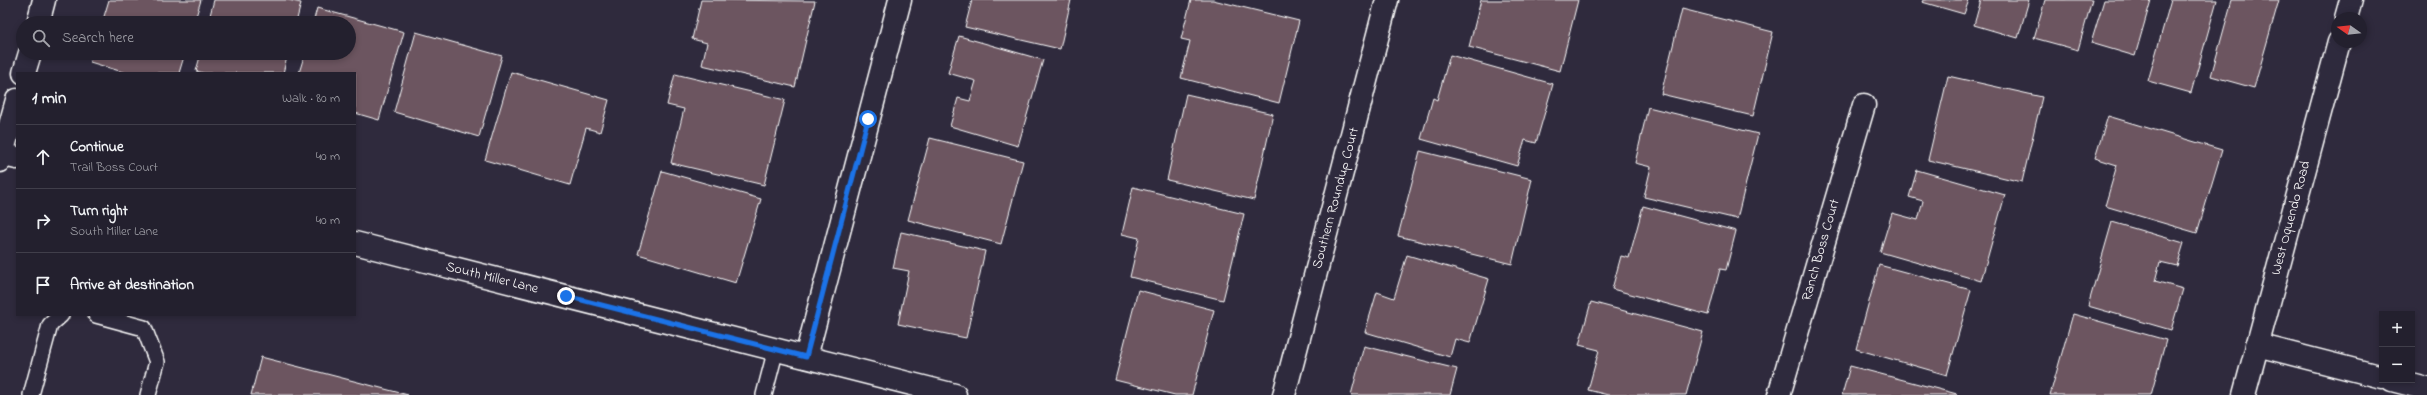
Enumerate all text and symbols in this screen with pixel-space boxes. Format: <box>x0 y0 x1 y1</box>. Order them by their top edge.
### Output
north arrow <box>2331 12 2367 48</box>
search box <box>16 16 356 60</box>
icon: search <box>30 27 52 49</box>
text: Search here <box>62 27 134 49</box>
text: 1 min <box>32 86 66 111</box>
text: Walk · 80 m <box>282 89 340 108</box>
route start <box>859 110 877 128</box>
street label: Southern Roundup Court <box>1307 125 1365 271</box>
text: Continue <box>70 136 124 158</box>
icon: ahead <box>32 146 54 168</box>
text: 40 m <box>316 147 340 166</box>
text: Trail Boss Court <box>70 158 158 177</box>
street label: West Oquendo Road <box>2266 158 2316 278</box>
street label: Ranch Boss Court <box>1796 196 1846 303</box>
text: Turn right <box>70 200 128 222</box>
icon: right <box>32 210 54 232</box>
text: 40 m <box>316 211 340 230</box>
text: South Miller Lane <box>70 222 158 241</box>
street label: South Miller Lane <box>443 256 541 300</box>
icon: arrive <box>32 274 54 296</box>
text: Arrive at destination <box>70 274 194 296</box>
route end <box>557 287 575 305</box>
map controls <box>2379 311 2415 383</box>
button: + <box>2379 311 2415 347</box>
button: − <box>2379 347 2415 383</box>

